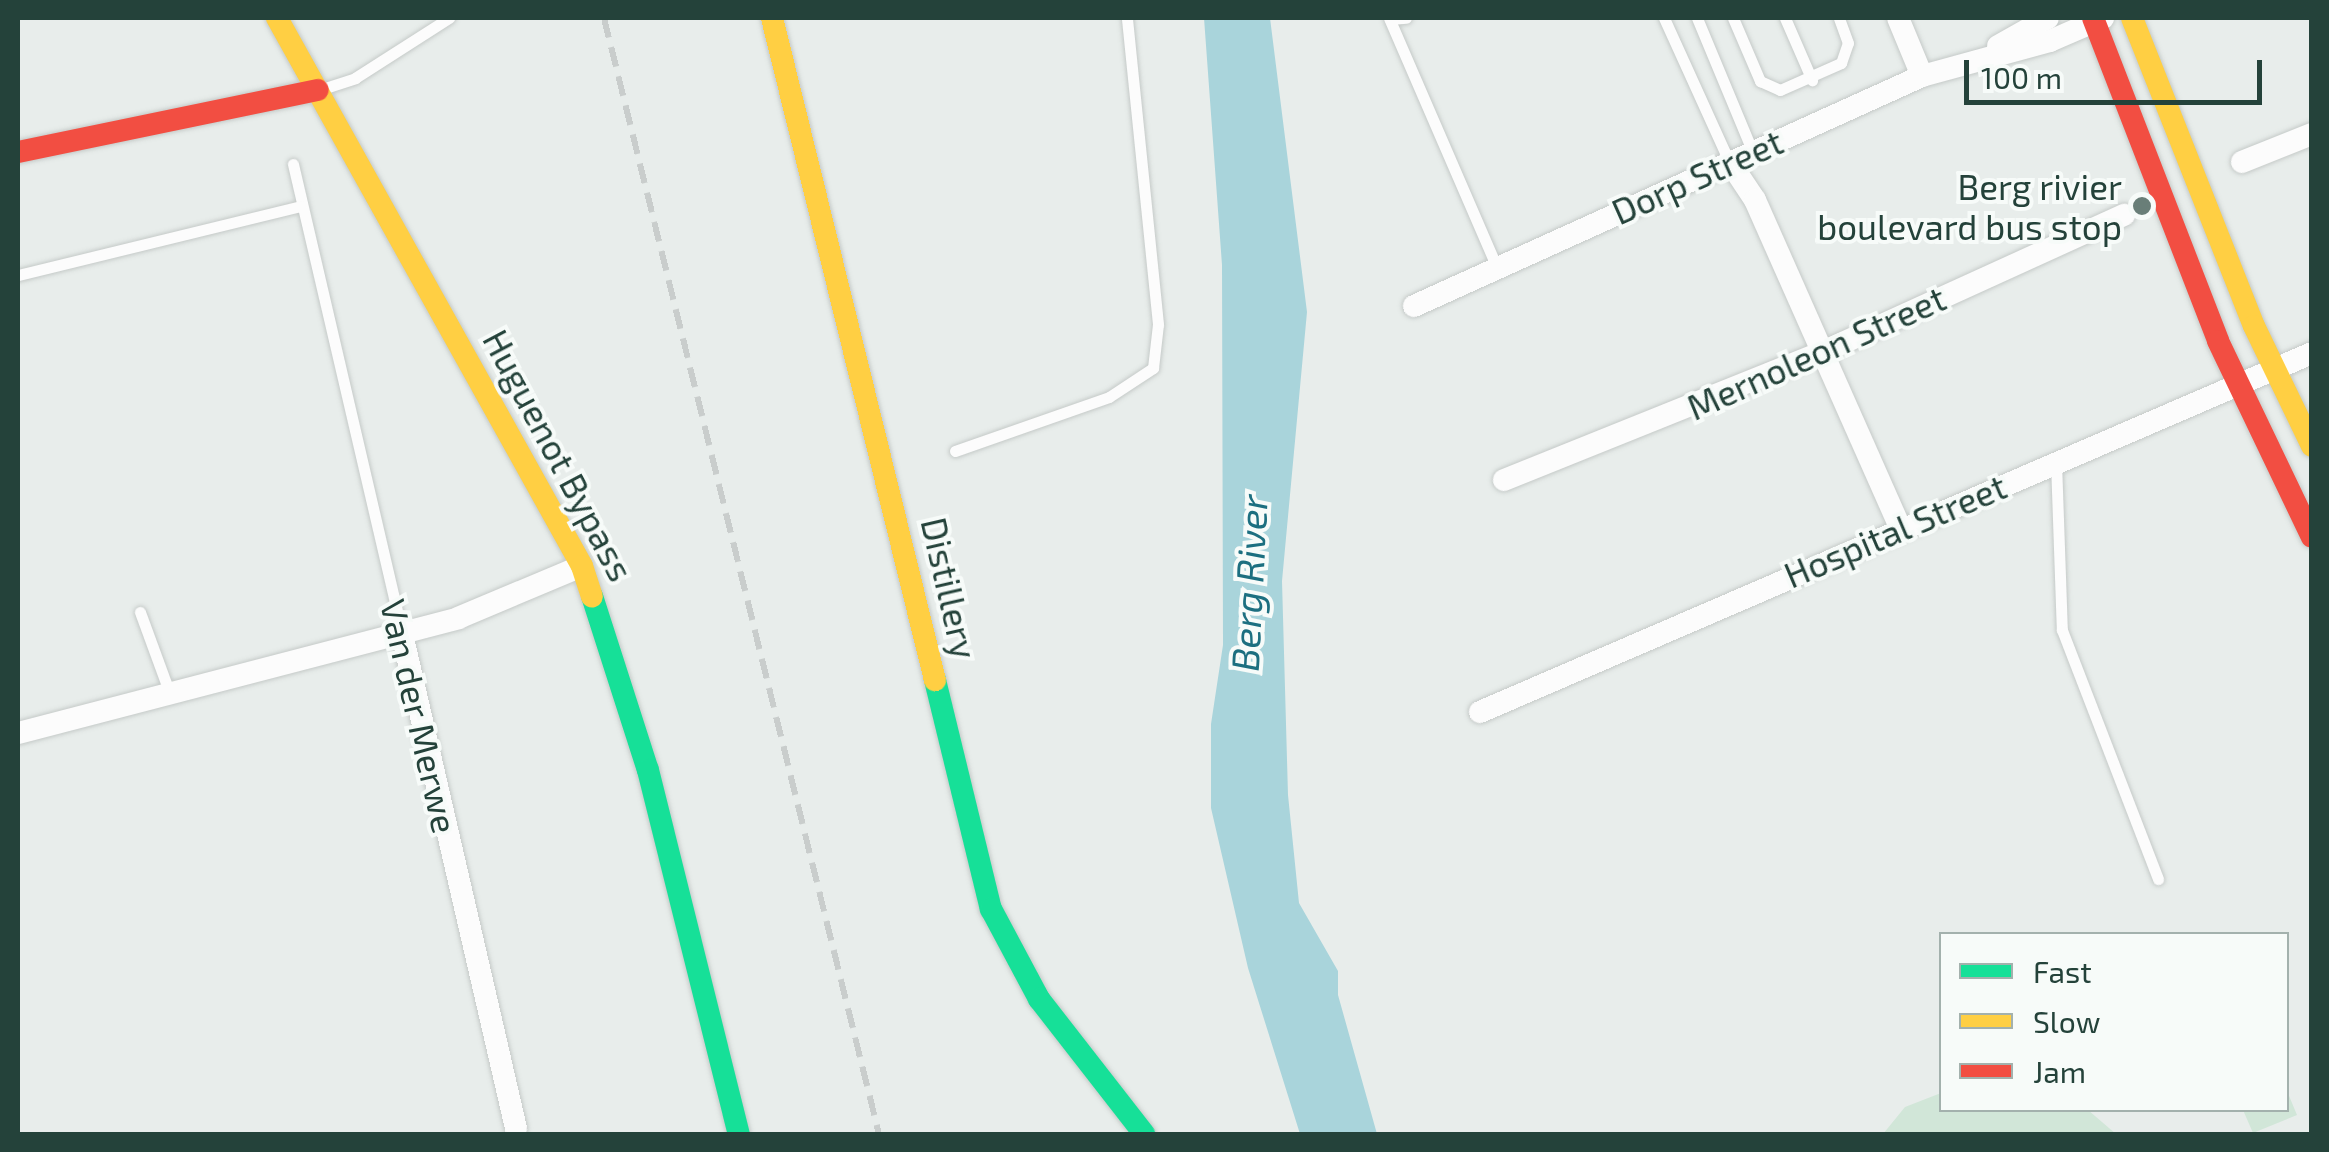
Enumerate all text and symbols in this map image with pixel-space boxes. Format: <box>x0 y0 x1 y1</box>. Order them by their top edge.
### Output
scale bar <box>1969 40 2266 102</box>
text: 100 m <box>1981 59 2062 95</box>
street label: Dorp Street <box>1605 120 1789 232</box>
place label: Berg rivier boulevard bus stop <box>1817 165 2122 247</box>
marker: Berg rivier boulevard bus stop <box>2131 195 2153 217</box>
street label: Mernoleon Street <box>1680 276 1952 428</box>
street label: Huguenot Bypass <box>475 322 643 588</box>
street label: Hospital Street <box>1777 464 2013 596</box>
water label: Berg River <box>1222 493 1276 673</box>
street label: Distillery <box>913 513 987 663</box>
street label: Van der Merwe <box>373 595 467 837</box>
legend <box>1939 932 2289 1112</box>
text: Fast <box>2033 953 2092 989</box>
text: Slow <box>2033 1003 2100 1039</box>
text: Jam <box>2033 1053 2086 1089</box>

